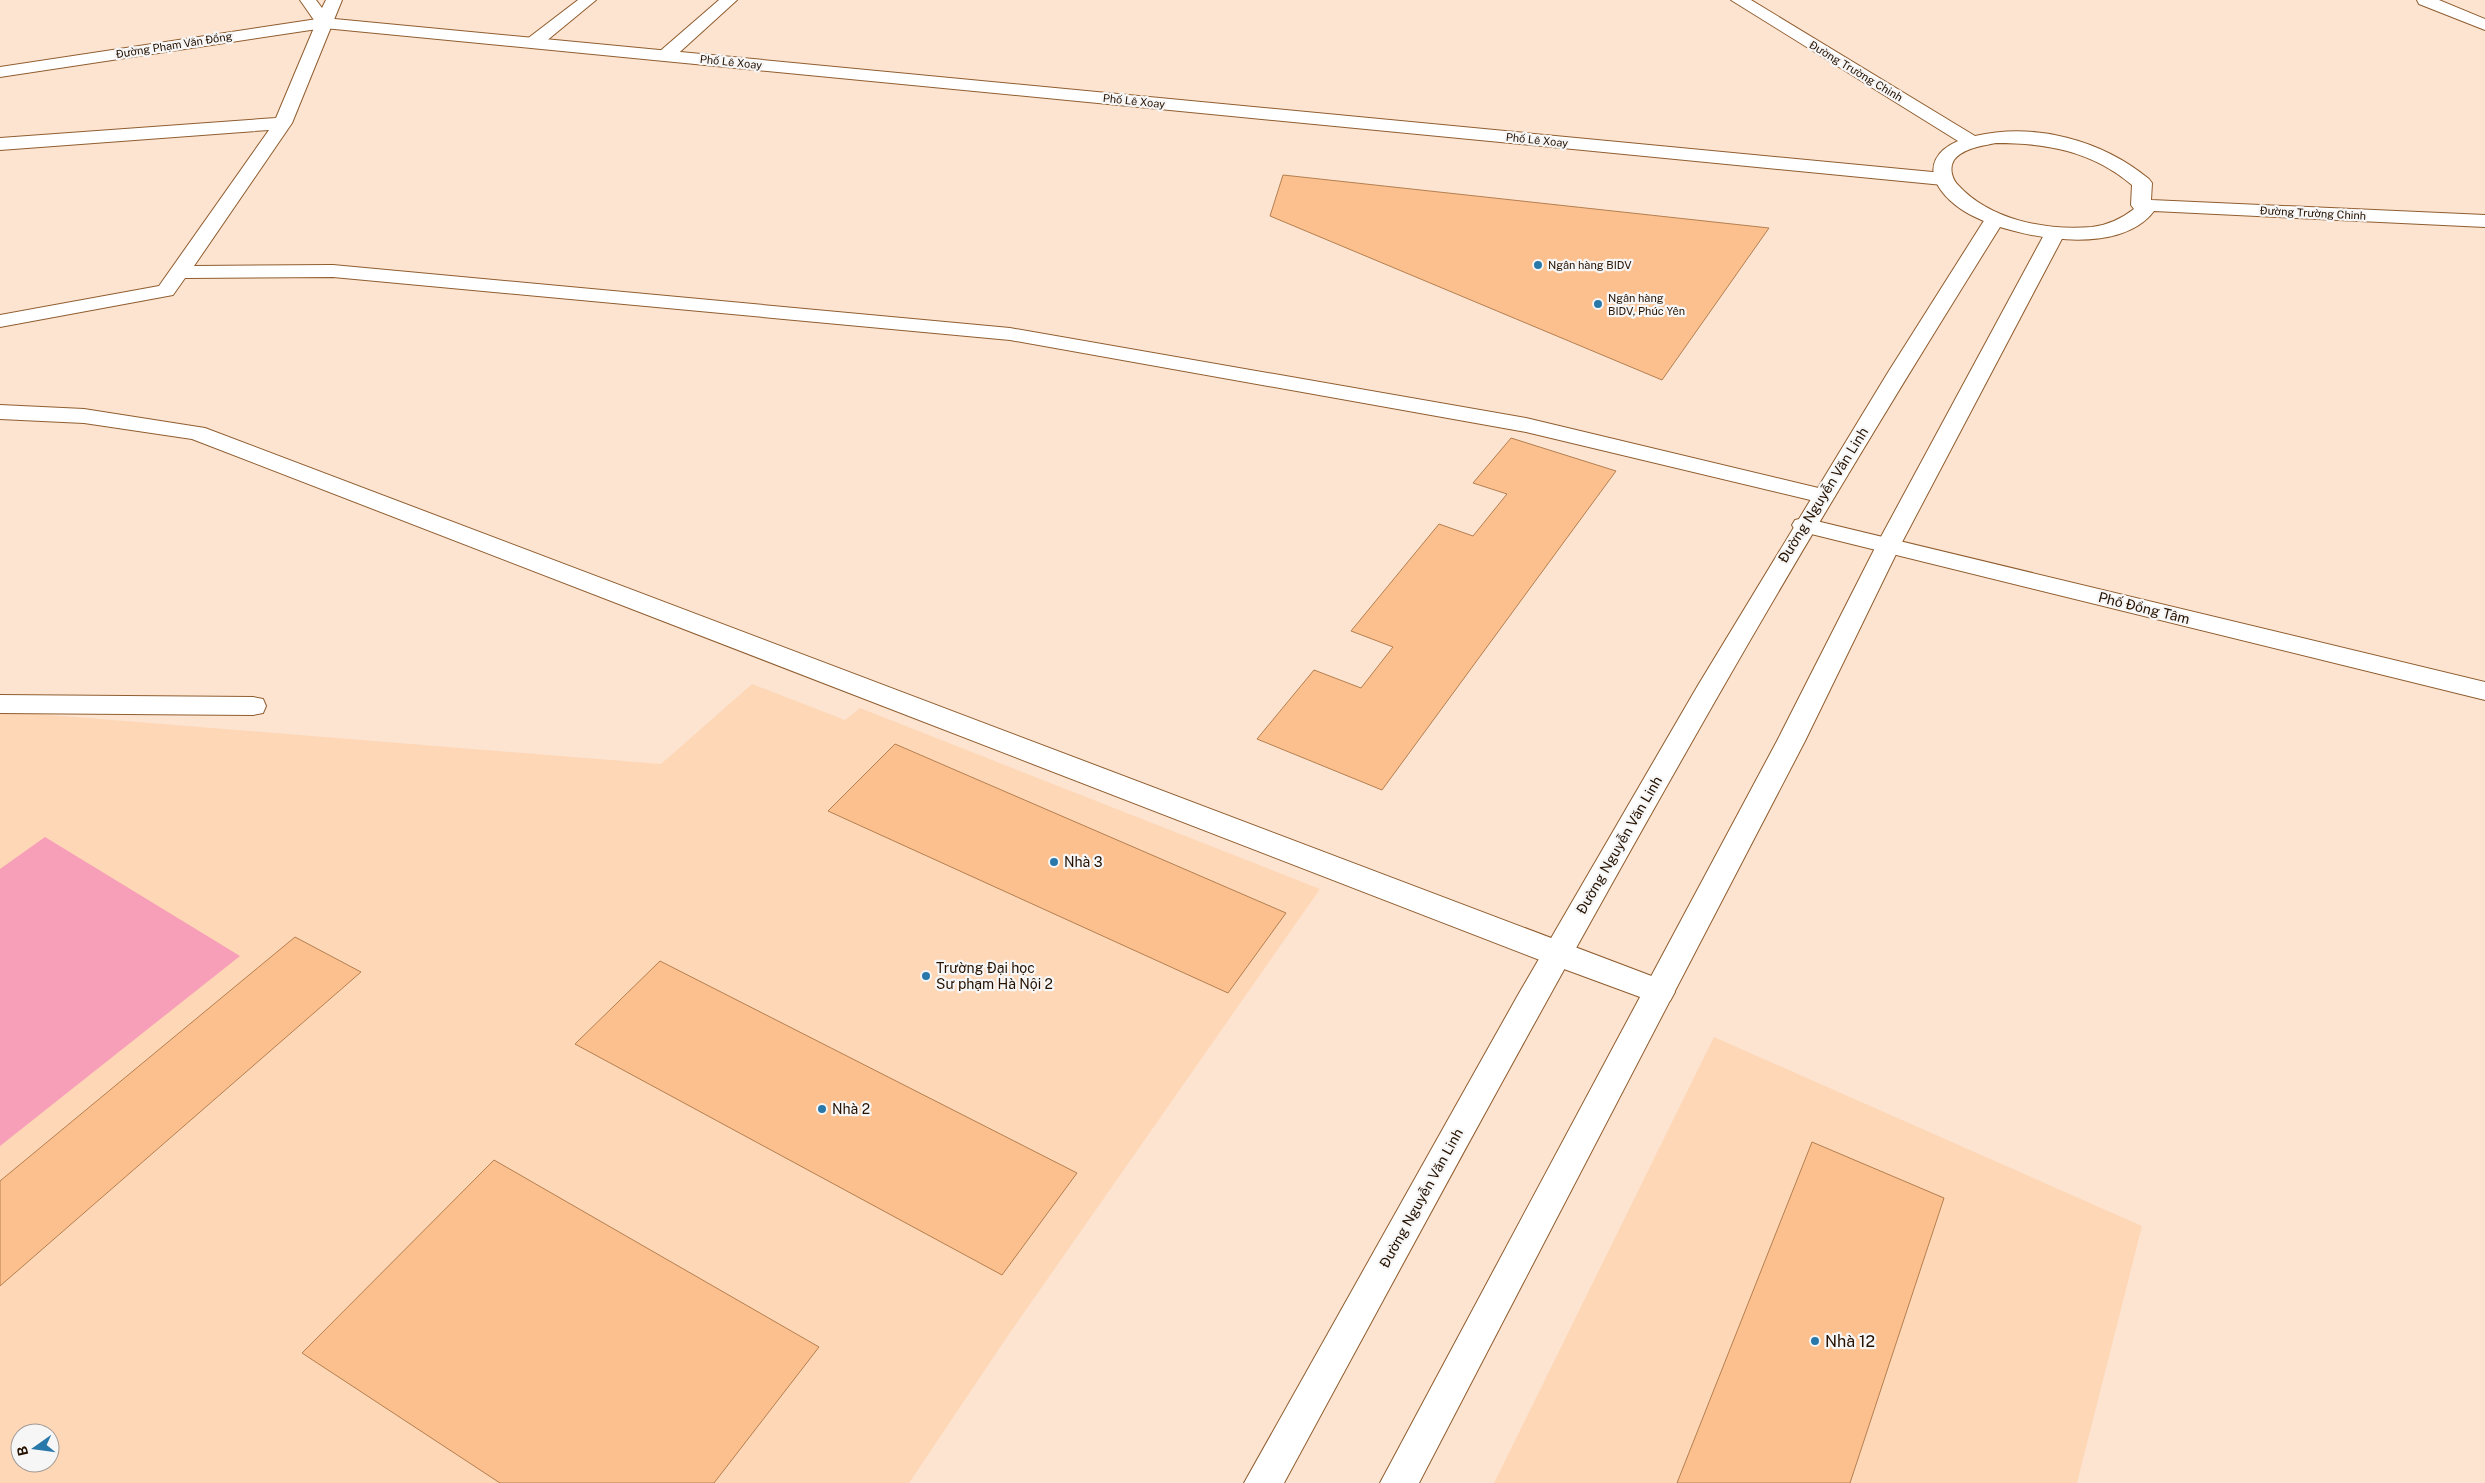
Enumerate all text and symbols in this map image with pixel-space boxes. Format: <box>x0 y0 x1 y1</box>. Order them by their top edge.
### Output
street label: Đường Phạm Văn Đồng <box>115 30 233 60</box>
street label: Đường Trường Chinh <box>1807 38 1905 104</box>
street label: Phố Lê Xoay <box>699 53 763 71</box>
street label: Phố Lê Xoay <box>1102 92 1166 110</box>
street label: Phố Lê Xoay <box>1505 131 1569 149</box>
street label: Đường Trường Chinh <box>2260 204 2366 222</box>
marker: Ngân hàng BIDV <box>1532 259 1544 271</box>
place label: Ngân hàng BIDV <box>1548 259 1632 271</box>
place label: Ngân hàng BIDV, Phúc Yên <box>1608 292 1685 317</box>
marker: Ngân hàng BIDV, Phúc Yên <box>1592 298 1604 310</box>
street label: Đường Nguyễn Văn Linh <box>1775 424 1871 566</box>
street label: Phố Đồng Tâm <box>2097 589 2191 627</box>
street label: Đường Nguyễn Văn Linh <box>1573 773 1665 917</box>
place label: Nhà 3 <box>1064 854 1103 870</box>
marker: Nhà 3 <box>1048 856 1060 868</box>
place label: Trường Đại học Sư phạm Hà Nội 2 <box>936 960 1053 992</box>
marker: Trường Đại học Sư phạm Hà Nội 2 <box>920 970 932 982</box>
place label: Nhà 2 <box>832 1101 870 1117</box>
marker: Nhà 2 <box>816 1103 828 1115</box>
street label: Đường Nguyễn Văn Linh <box>1376 1126 1466 1270</box>
place label: Nhà 12 <box>1825 1332 1875 1351</box>
marker: Nhà 12 <box>1809 1335 1821 1347</box>
north arrow <box>10 1423 60 1473</box>
text: B <box>13 1445 31 1458</box>

